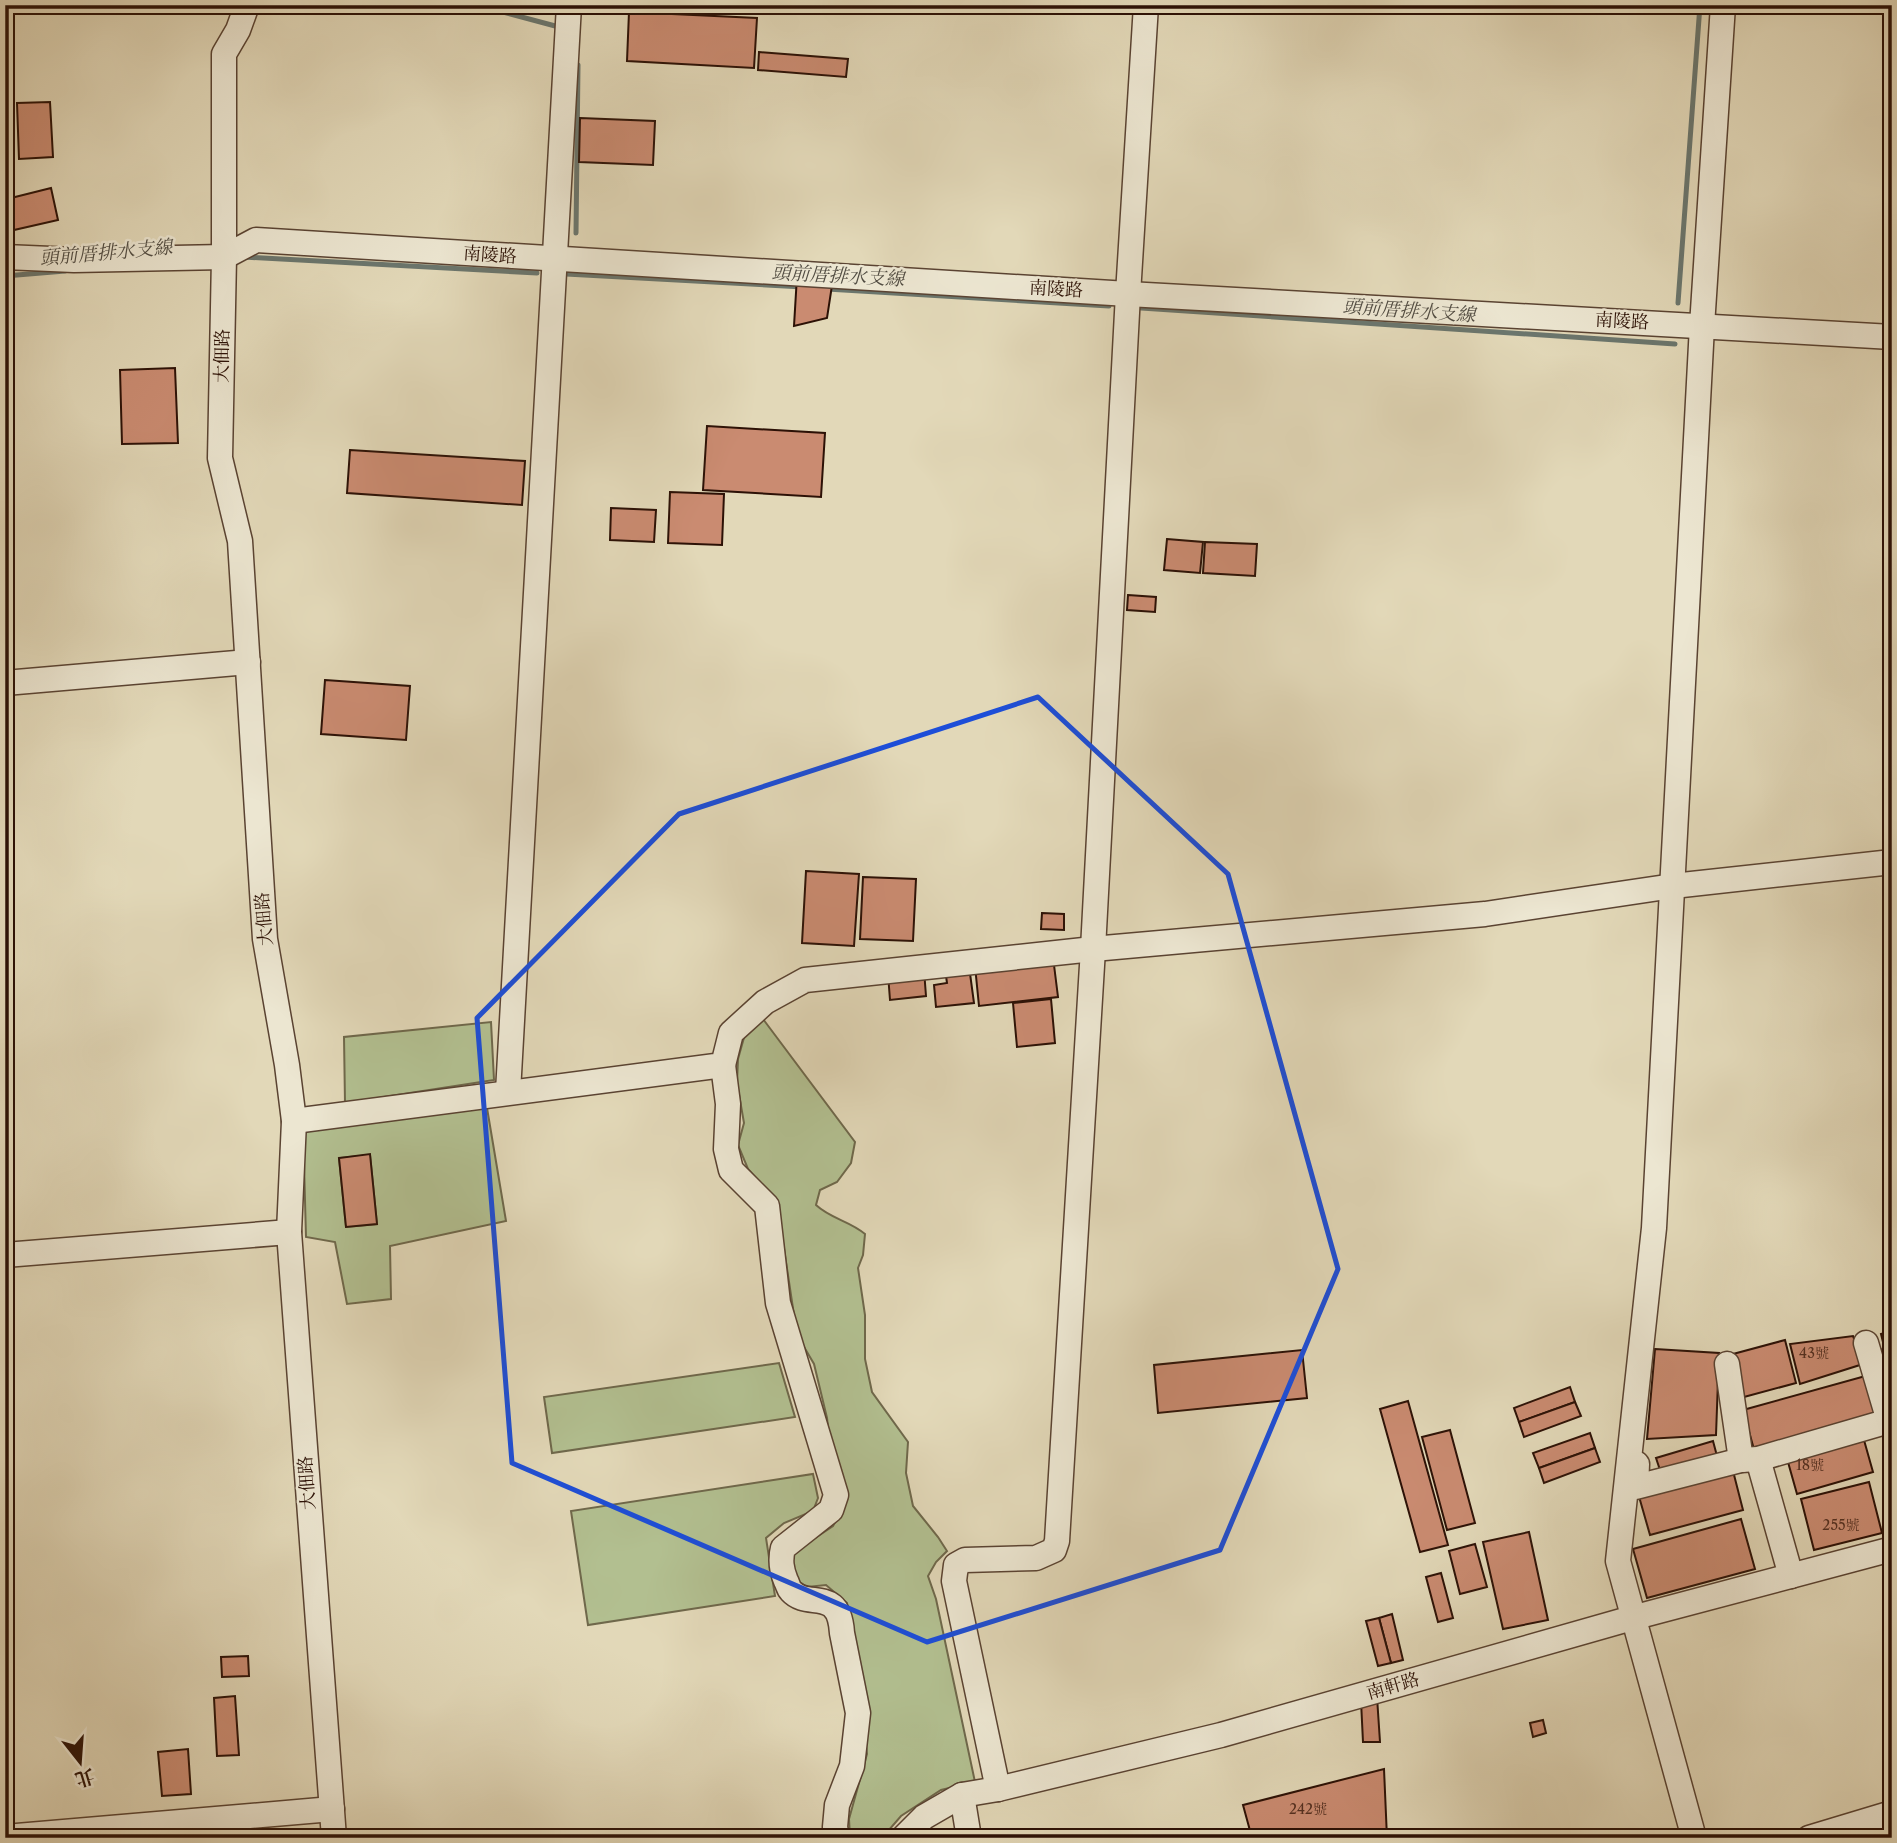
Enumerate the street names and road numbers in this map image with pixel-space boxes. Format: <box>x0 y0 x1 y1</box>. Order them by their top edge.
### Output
street label: 南陵路 <box>462 242 518 268</box>
street label: 南陵路 <box>1028 277 1084 301</box>
street label: 南陵路 <box>1594 309 1650 333</box>
street label: 大佃路 <box>211 329 233 383</box>
street label: 大佃路 <box>251 891 277 947</box>
street label: 大佃路 <box>294 1455 320 1511</box>
street label: 南軒路 <box>1364 1668 1422 1704</box>

